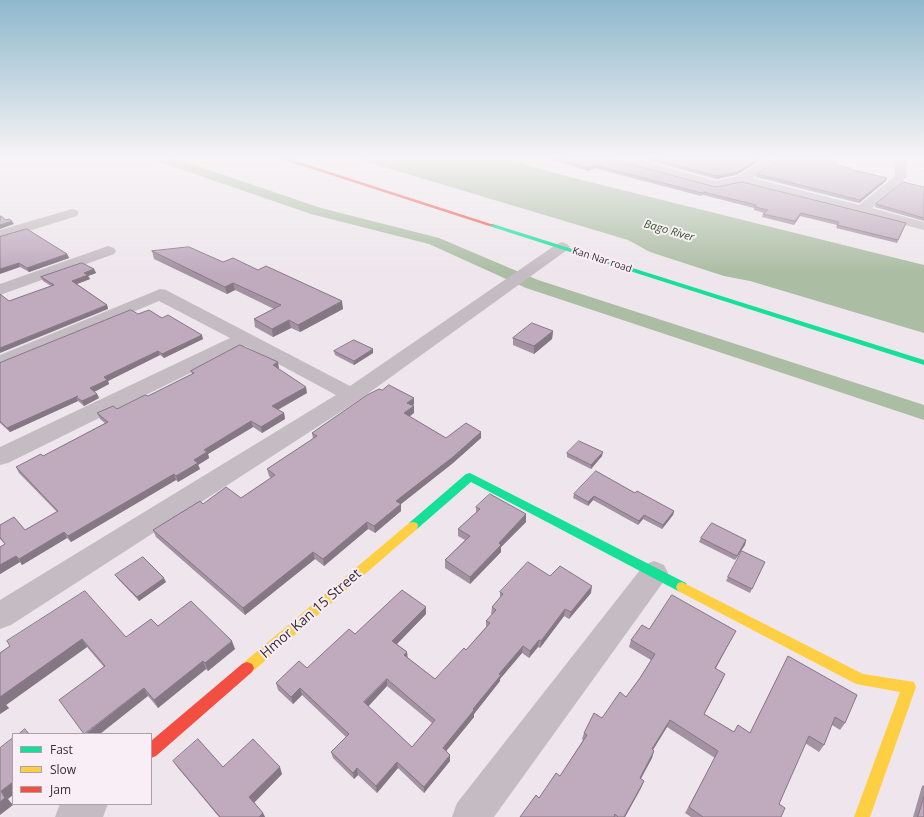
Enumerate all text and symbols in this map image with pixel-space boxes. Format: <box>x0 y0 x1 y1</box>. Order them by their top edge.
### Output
water label: Bago River <box>642 218 696 244</box>
street label: Kan Nar road <box>571 245 633 275</box>
street label: Hmor Kan 15 Street <box>257 566 365 662</box>
legend <box>12 733 152 805</box>
text: Fast <box>50 741 73 758</box>
text: Slow <box>50 761 76 778</box>
text: Jam <box>50 781 71 798</box>

